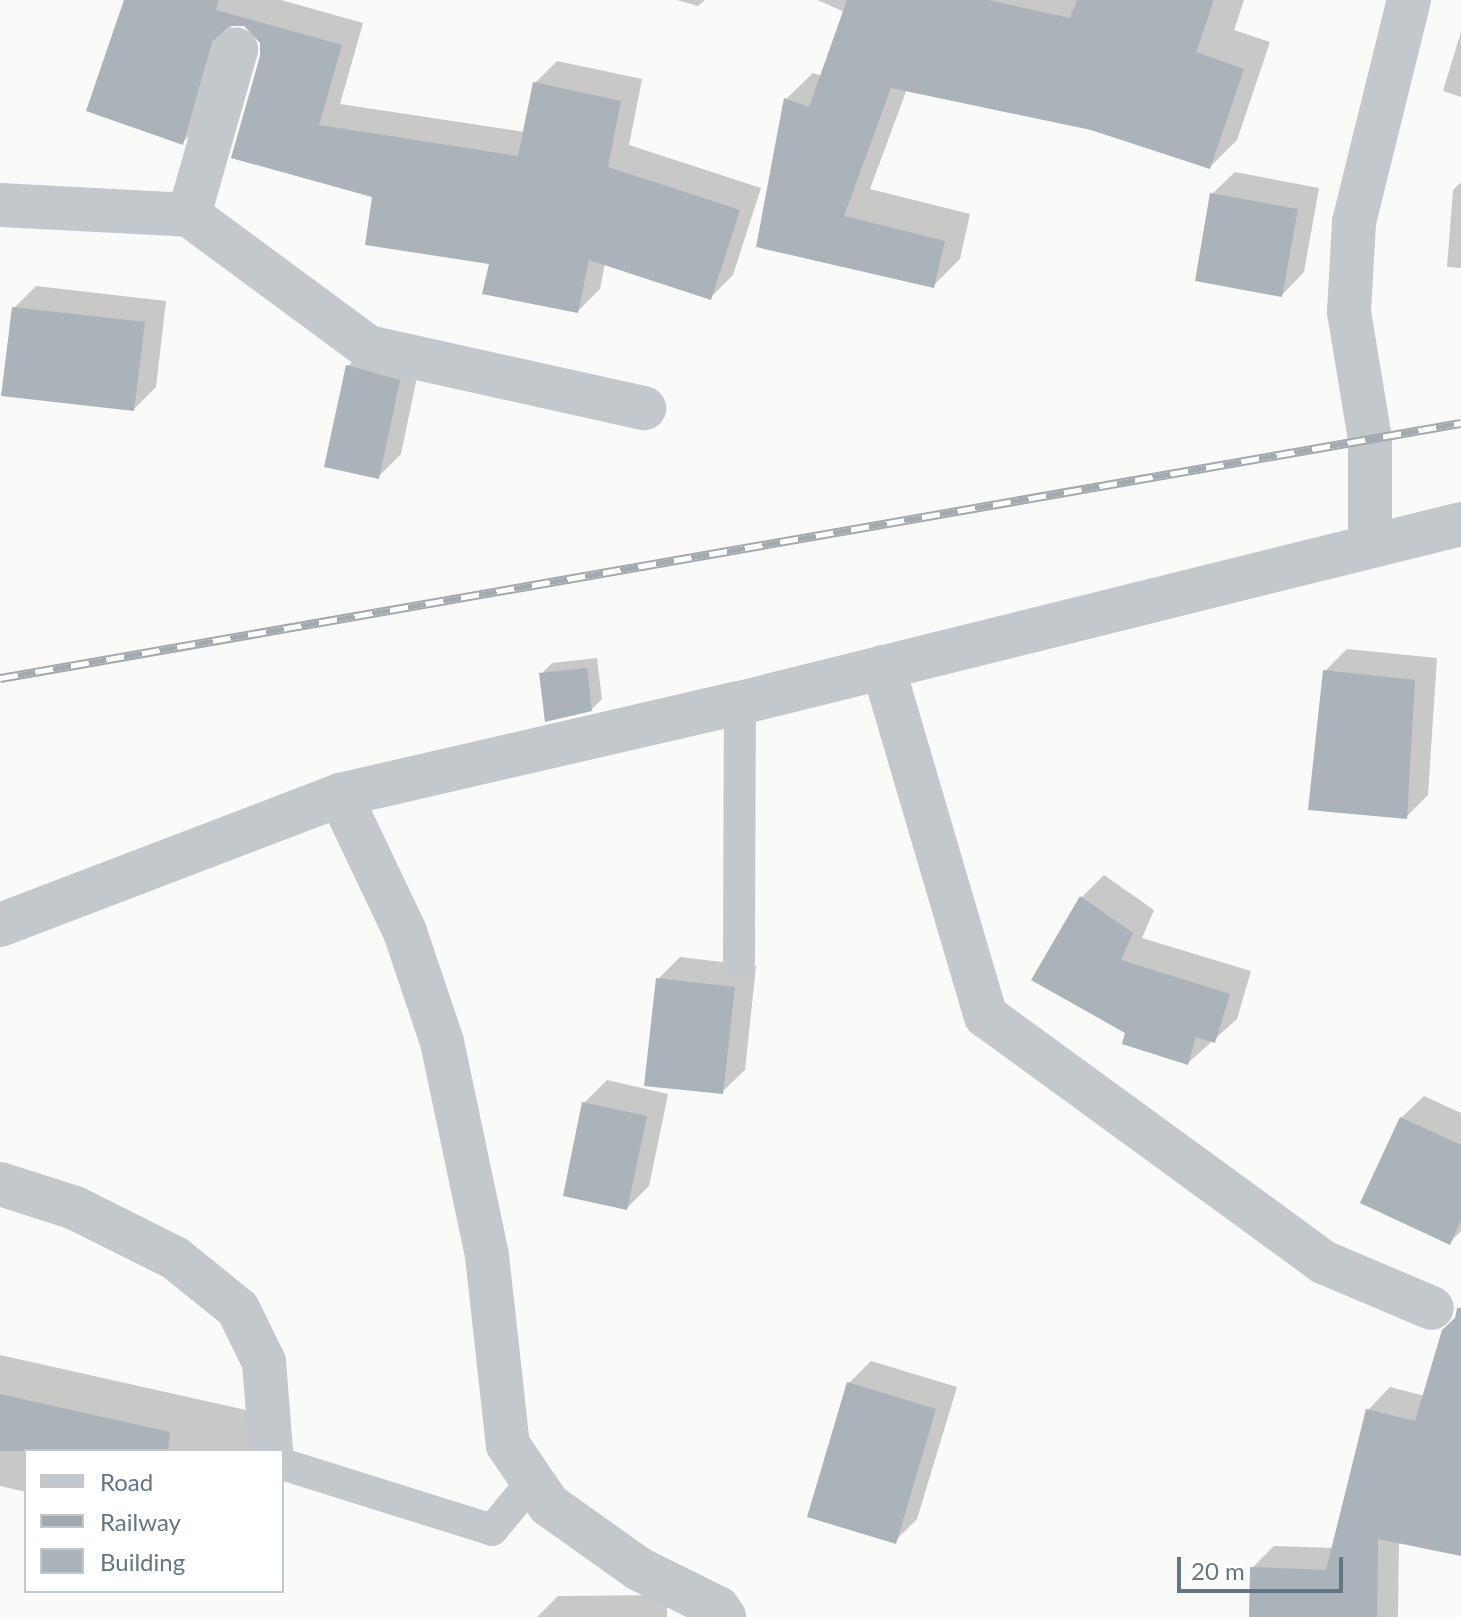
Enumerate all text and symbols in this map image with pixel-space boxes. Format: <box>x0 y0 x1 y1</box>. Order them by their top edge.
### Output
legend <box>24 1449 284 1593</box>
text: Road <box>100 1467 153 1496</box>
text: Railway <box>100 1507 181 1536</box>
scale bar <box>1181 1541 1347 1591</box>
text: Building <box>100 1547 185 1576</box>
text: 20 m <box>1191 1556 1245 1585</box>

